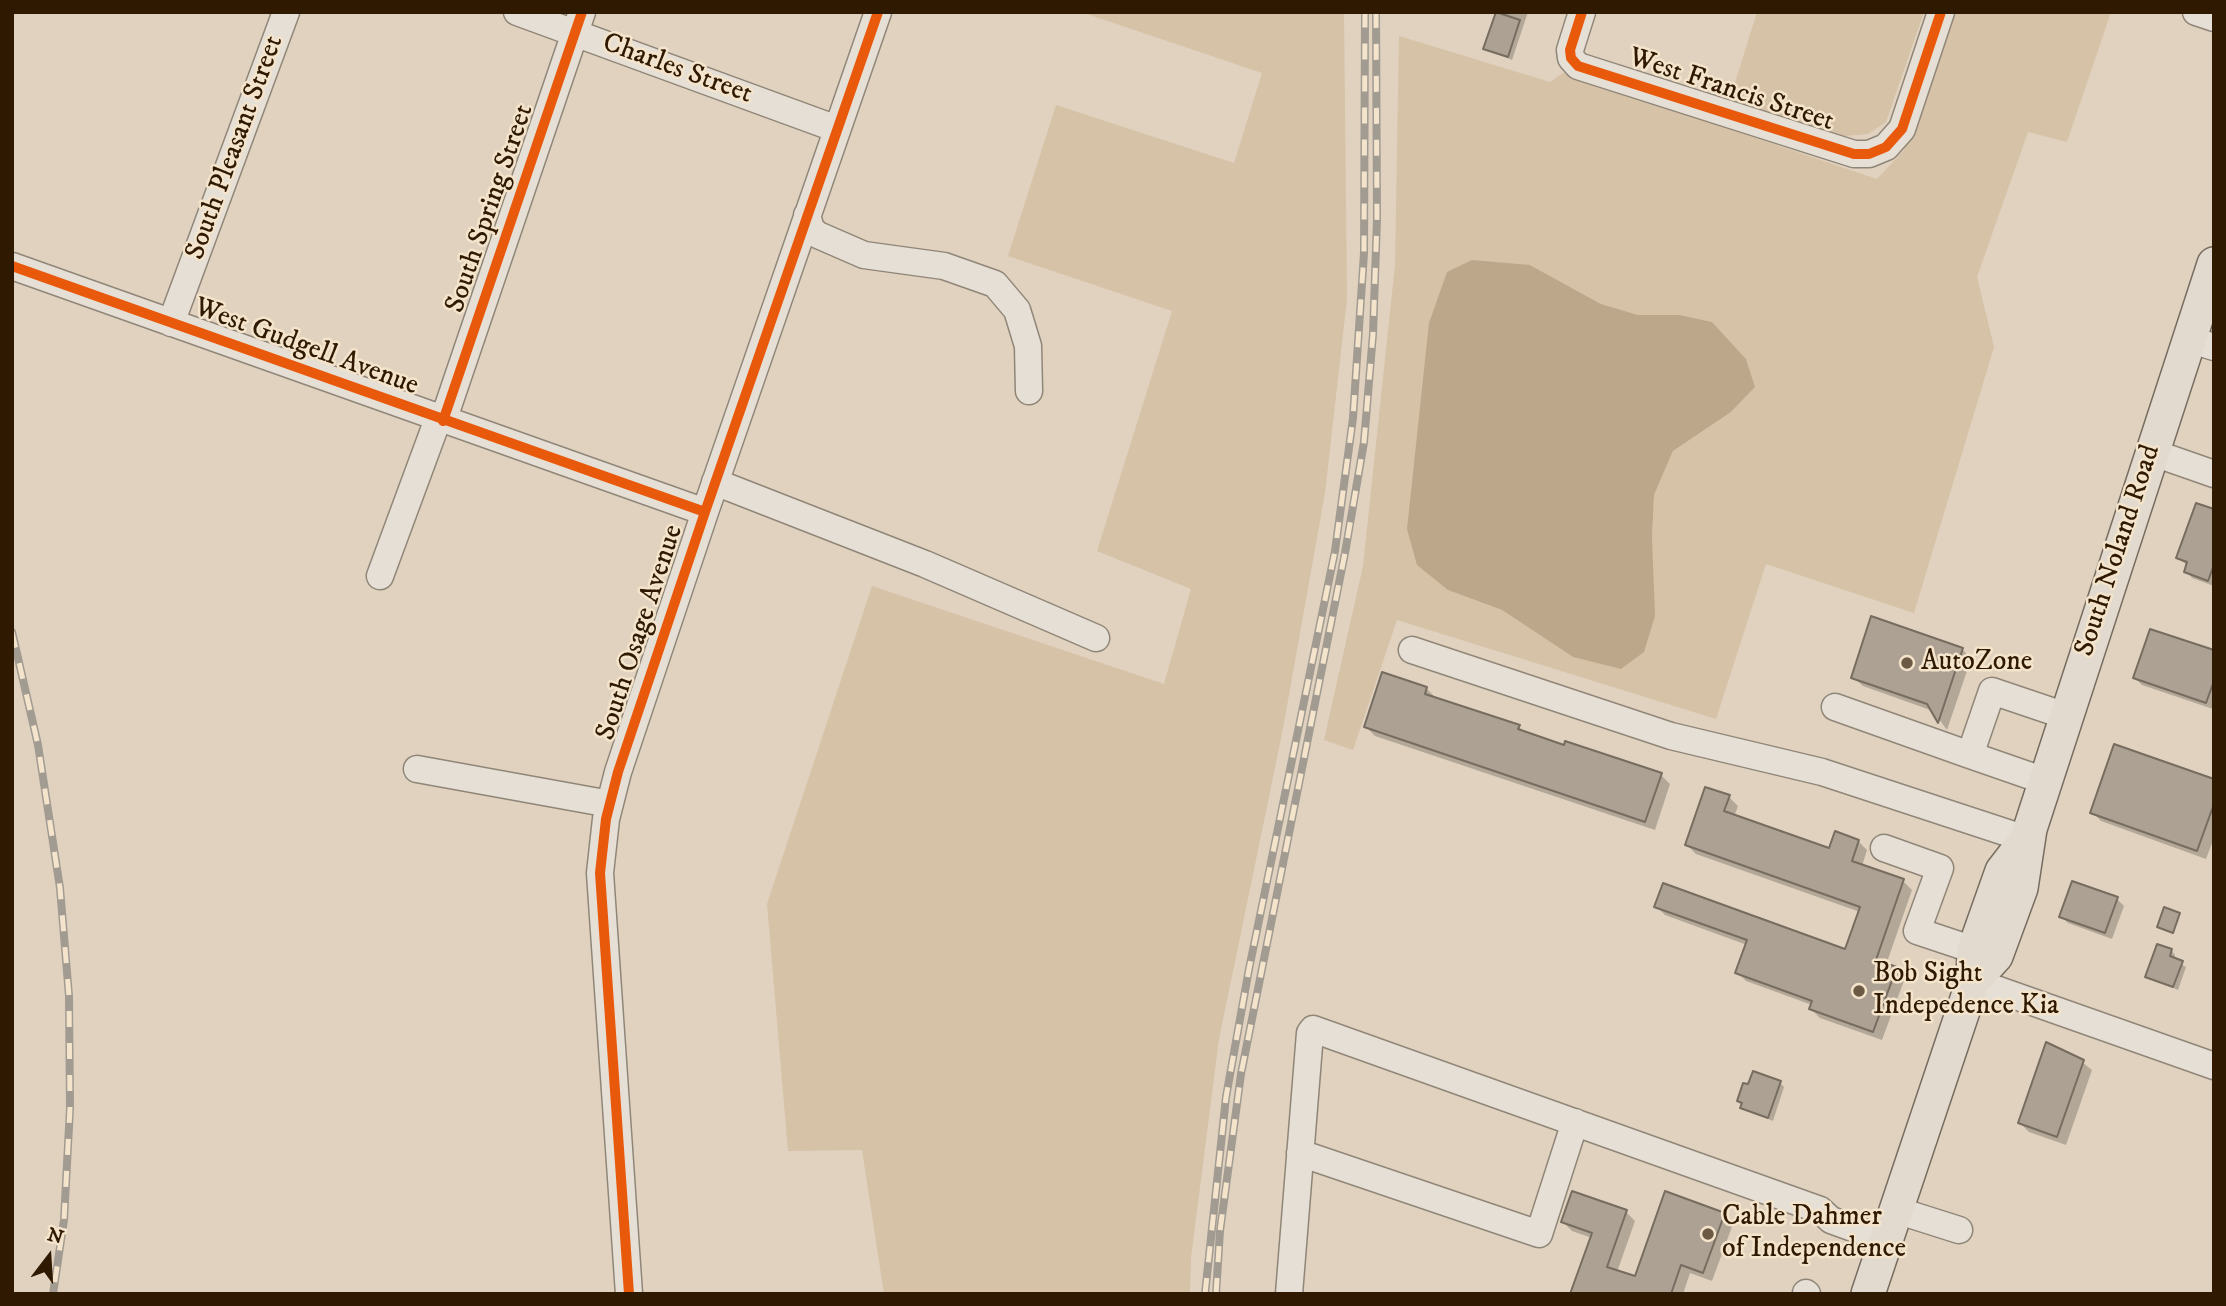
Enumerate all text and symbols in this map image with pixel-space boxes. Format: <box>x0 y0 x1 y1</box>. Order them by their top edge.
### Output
street label: Charles Street <box>598 27 756 113</box>
street label: South Pleasant Street <box>180 31 292 265</box>
street label: West Francis Street <box>1624 42 1838 140</box>
street label: South Spring Street <box>440 100 542 318</box>
street label: West Gudgell Avenue <box>189 292 423 404</box>
street label: South Noland Road <box>2069 441 2169 661</box>
street label: South Osage Avenue <box>590 521 692 745</box>
place label: AutoZone <box>1921 646 2032 680</box>
marker: AutoZone <box>1899 655 1915 671</box>
place label: Bob Sight Indepedence Kia <box>1873 958 2059 1024</box>
marker: Bob Sight Indepedence Kia <box>1851 983 1867 999</box>
place label: Cable Dahmer of Independence <box>1722 1201 1906 1267</box>
north arrow <box>14 1222 84 1292</box>
text: N <box>44 1223 66 1250</box>
marker: Cable Dahmer of Independence <box>1700 1226 1716 1242</box>

